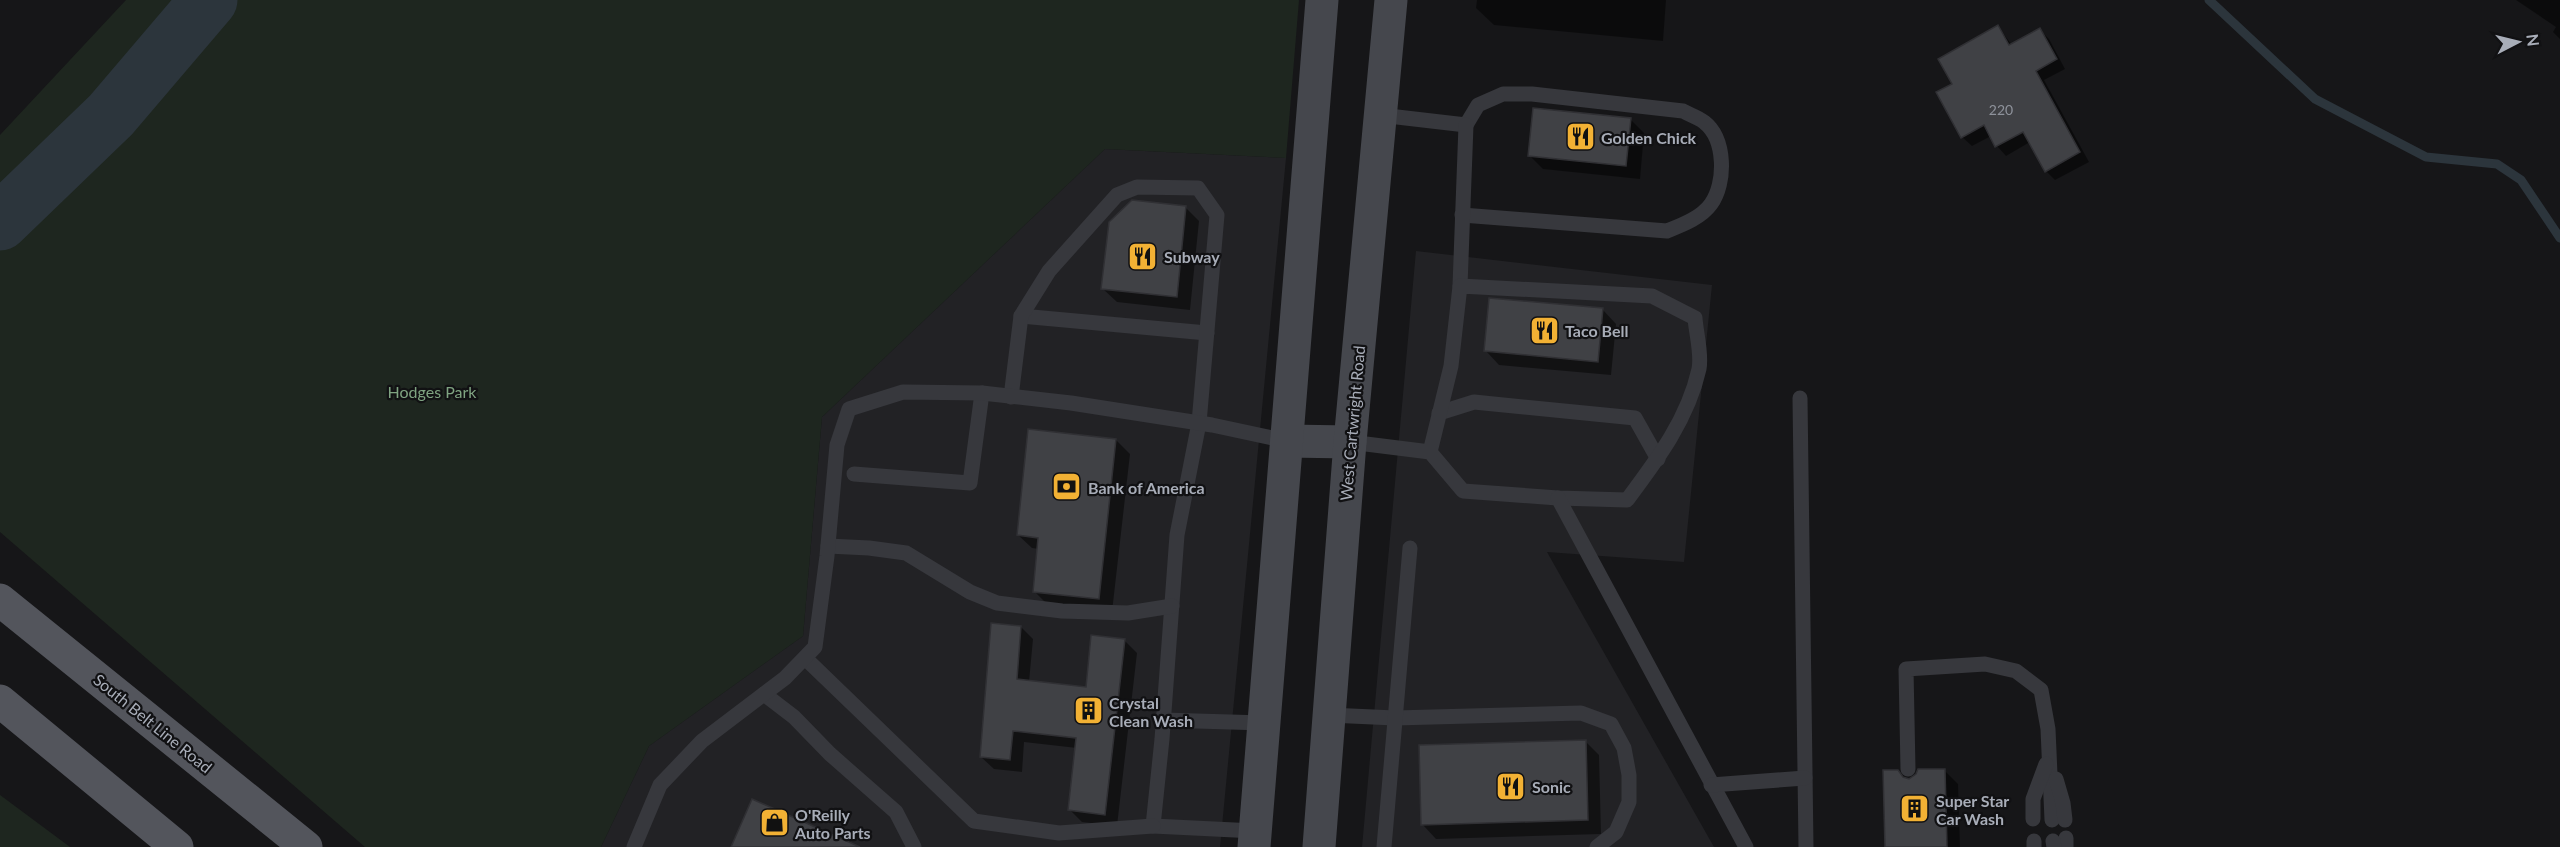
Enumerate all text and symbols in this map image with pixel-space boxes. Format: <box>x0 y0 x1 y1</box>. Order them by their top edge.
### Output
north arrow <box>2488 12 2548 72</box>
text: N <box>2523 33 2544 47</box>
house number: 220 <box>1989 101 2013 118</box>
restaurant icon: Golden Chick <box>1564 121 1596 153</box>
place label: Golden Chick <box>1601 128 1697 147</box>
restaurant icon: Subway <box>1127 240 1159 272</box>
place label: Subway <box>1164 247 1220 266</box>
restaurant icon: Taco Bell <box>1528 314 1560 346</box>
place label: Taco Bell <box>1565 321 1629 340</box>
street label: West Cartwright Road <box>1336 345 1368 501</box>
park label: Hodges Park <box>388 382 477 401</box>
bank icon: Bank of America <box>1051 471 1083 503</box>
place label: Bank of America <box>1088 478 1205 497</box>
street label: South Belt Line Road <box>90 669 216 777</box>
place label: Crystal Clean Wash <box>1109 693 1193 730</box>
building icon: Crystal Clean Wash <box>1072 695 1104 727</box>
restaurant icon: Sonic <box>1495 770 1527 802</box>
place label: Sonic <box>1532 777 1571 796</box>
place label: Super Star Car Wash <box>1936 791 2009 828</box>
building icon: Super Star Car Wash <box>1899 793 1931 825</box>
place label: O'Reilly Auto Parts <box>794 805 871 842</box>
shop icon: O'Reilly Auto Parts <box>758 807 790 839</box>

